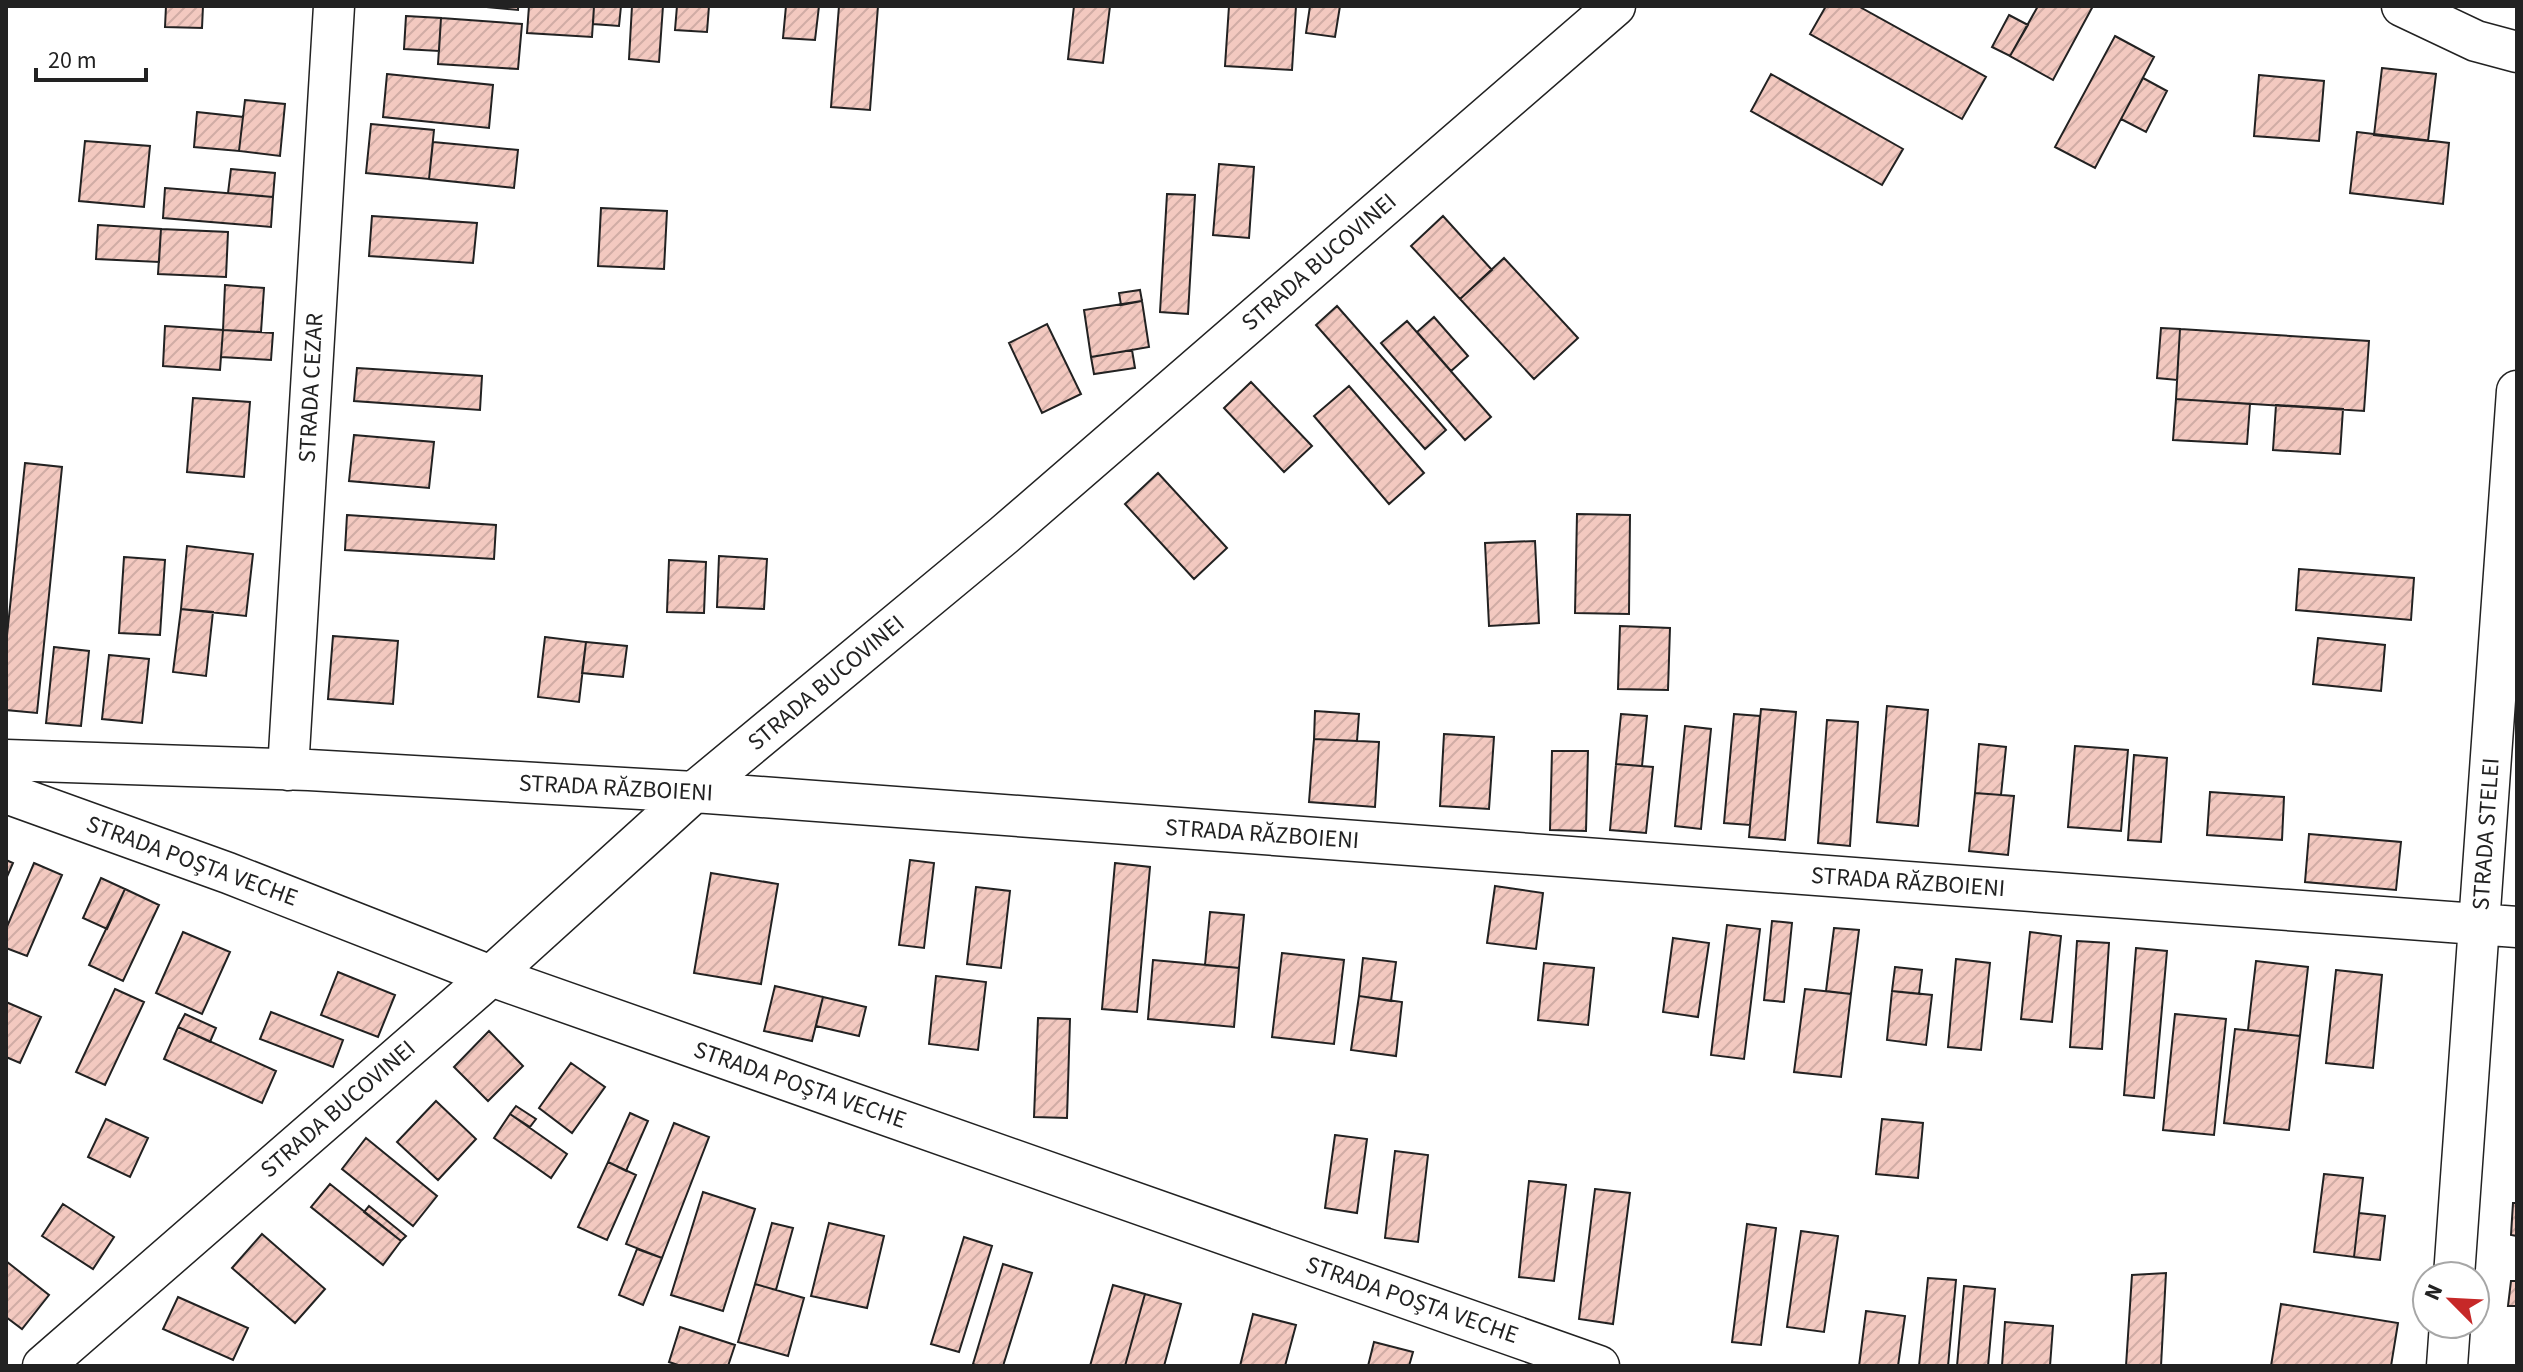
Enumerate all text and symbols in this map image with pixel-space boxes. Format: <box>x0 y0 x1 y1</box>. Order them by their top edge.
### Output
scale bar <box>36 32 146 82</box>
text: 20 m <box>48 43 97 78</box>
street label: STRADA BUCOVINEI <box>1234 185 1404 339</box>
street label: STRADA CEZAR <box>290 312 332 464</box>
street label: STRADA BUCOVINEI <box>740 607 912 759</box>
street label: STRADA STELEI <box>2463 757 2509 911</box>
street label: STRADA RĂZBOIENI <box>518 765 714 811</box>
street label: STRADA POȘTA VECHE <box>81 806 303 916</box>
street label: STRADA RĂZBOIENI <box>1164 810 1360 858</box>
street label: STRADA RĂZBOIENI <box>1810 858 2006 906</box>
street label: STRADA BUCOVINEI <box>253 1032 423 1186</box>
street label: STRADA POȘTA VECHE <box>689 1032 911 1138</box>
street label: STRADA POȘTA VECHE <box>1301 1247 1523 1353</box>
north arrow <box>2411 1260 2491 1340</box>
text: N <box>2416 1279 2451 1305</box>

